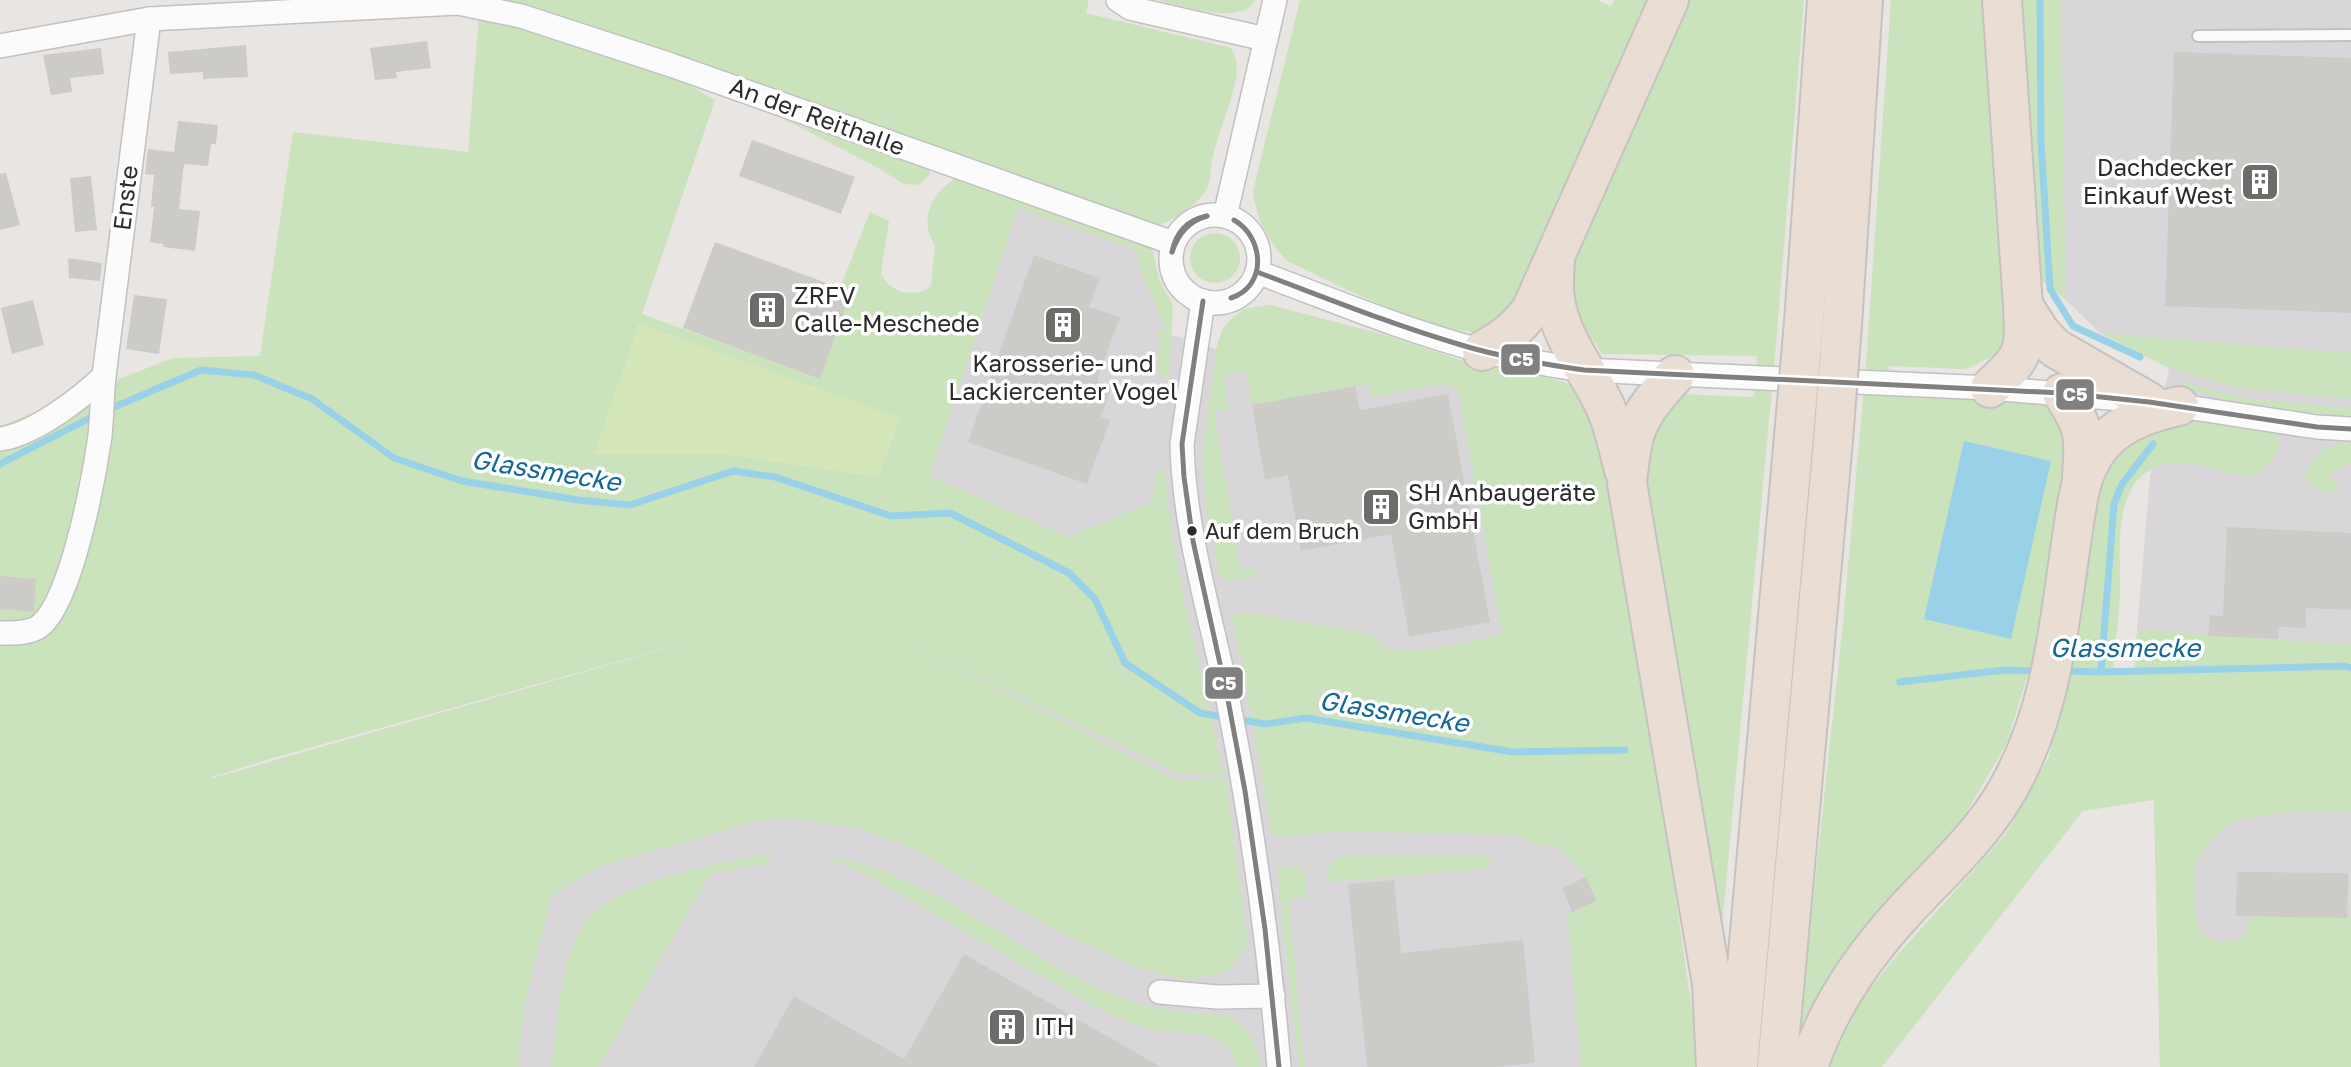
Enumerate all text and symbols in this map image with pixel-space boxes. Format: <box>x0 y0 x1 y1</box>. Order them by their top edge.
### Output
street label: An der Reithalle <box>726 70 909 161</box>
place label: Dachdecker Einkauf West <box>2083 152 2233 209</box>
building icon: Dachdecker Einkauf West <box>2239 161 2281 203</box>
street label: Enste <box>106 163 143 232</box>
place label: ZRFV Calle-Meschede <box>794 280 980 337</box>
building icon: ZRFV Calle-Meschede <box>746 289 788 331</box>
building icon: Karosserie- und Lackiercenter Vogel <box>1042 304 1084 346</box>
line badge: C5 <box>1500 343 1541 376</box>
text: C5 <box>1508 347 1534 370</box>
place label: Karosserie- und Lackiercenter Vogel <box>948 348 1178 405</box>
line badge: C5 <box>2055 378 2095 411</box>
text: C5 <box>2062 382 2088 405</box>
water label: Glassmecke <box>469 443 625 498</box>
place label: SH Anbaugeräte GmbH <box>1408 477 1596 534</box>
building icon: SH Anbaugeräte GmbH <box>1360 486 1402 528</box>
place label: Auf dem Bruch <box>1205 517 1360 544</box>
marker: Auf dem Bruch <box>1185 524 1199 538</box>
water label: Glassmecke <box>2050 632 2202 663</box>
line badge: C5 <box>1204 666 1244 700</box>
text: C5 <box>1211 671 1237 694</box>
water label: Glassmecke <box>1317 684 1473 739</box>
building icon: ITH <box>986 1006 1028 1048</box>
place label: ITH <box>1034 1011 1075 1040</box>

